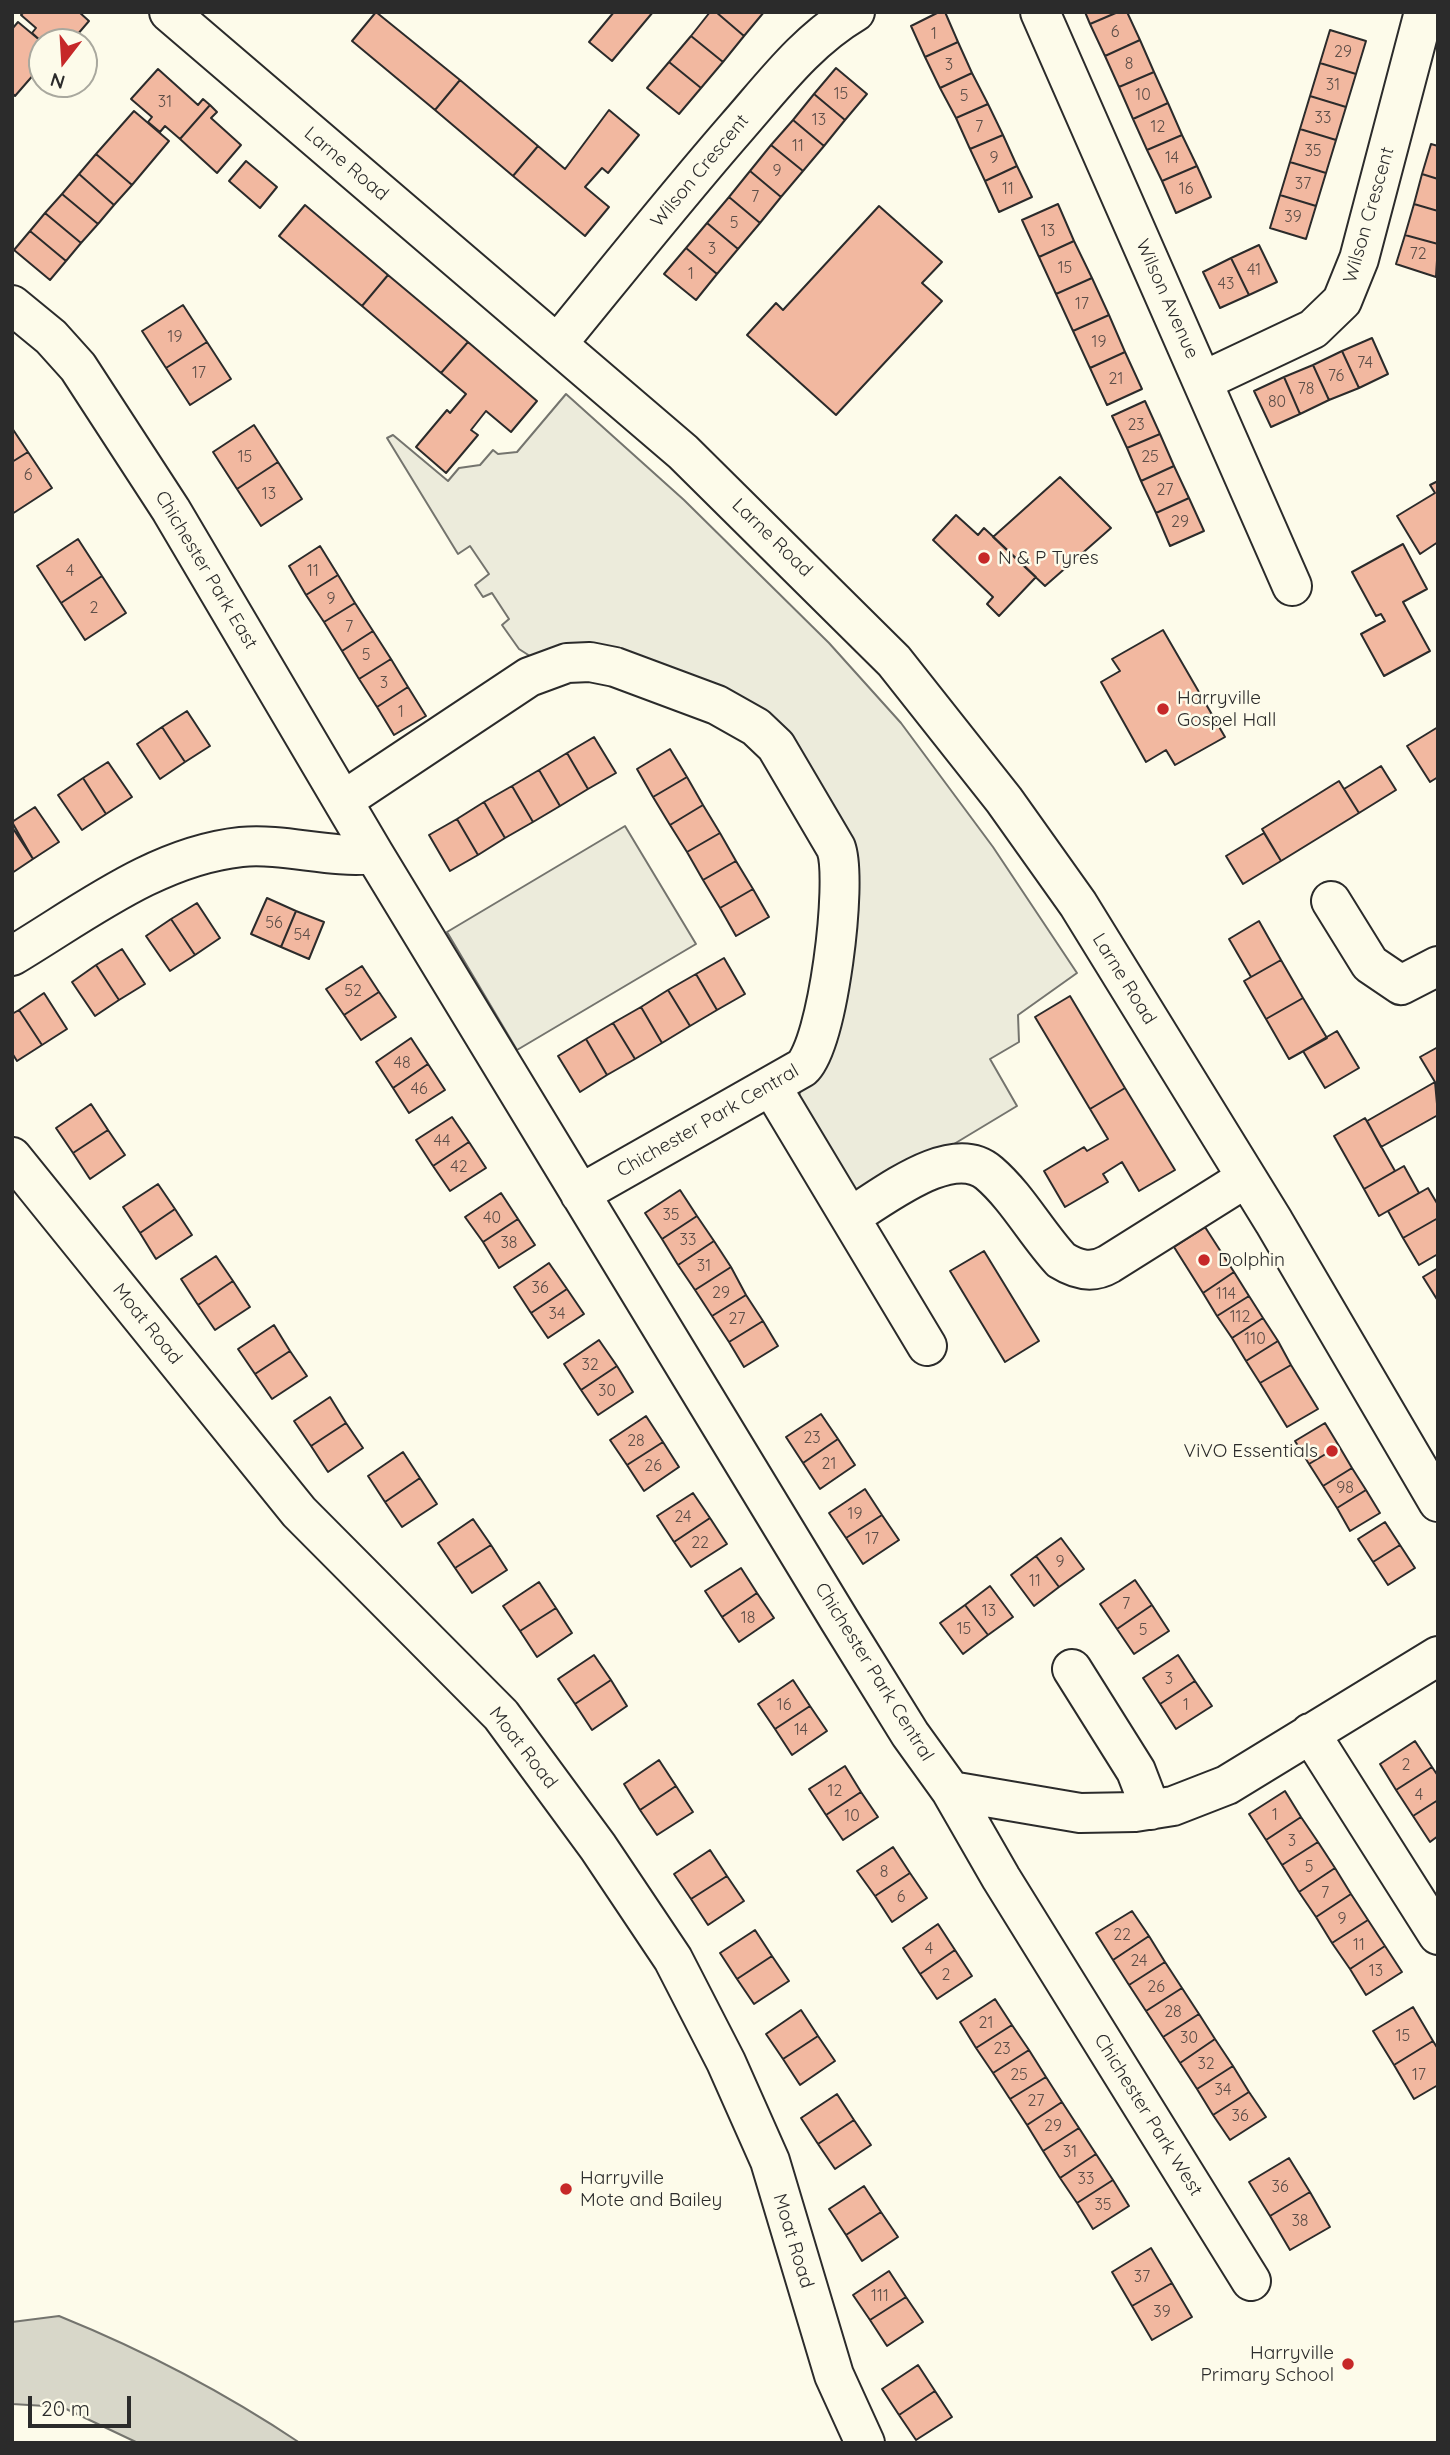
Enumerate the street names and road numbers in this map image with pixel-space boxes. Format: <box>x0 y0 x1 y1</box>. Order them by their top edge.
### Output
street label: Wilson Crescent <box>646 110 754 232</box>
street label: Larne Road <box>299 122 393 206</box>
street label: Wilson Crescent <box>1339 144 1399 286</box>
street label: Wilson Avenue <box>1130 236 1204 362</box>
street label: Chichester Park East <box>150 487 262 653</box>
street label: Larne Road <box>727 494 817 582</box>
street label: Larne Road <box>1087 929 1161 1029</box>
street label: Chichester Park Central <box>613 1060 803 1182</box>
street label: Moat Road <box>107 1279 187 1369</box>
street label: Chichester Park Central <box>810 1579 938 1765</box>
street label: Moat Road <box>484 1703 562 1793</box>
street label: Chichester Park West <box>1089 2030 1207 2200</box>
street label: Moat Road <box>768 2191 818 2291</box>

